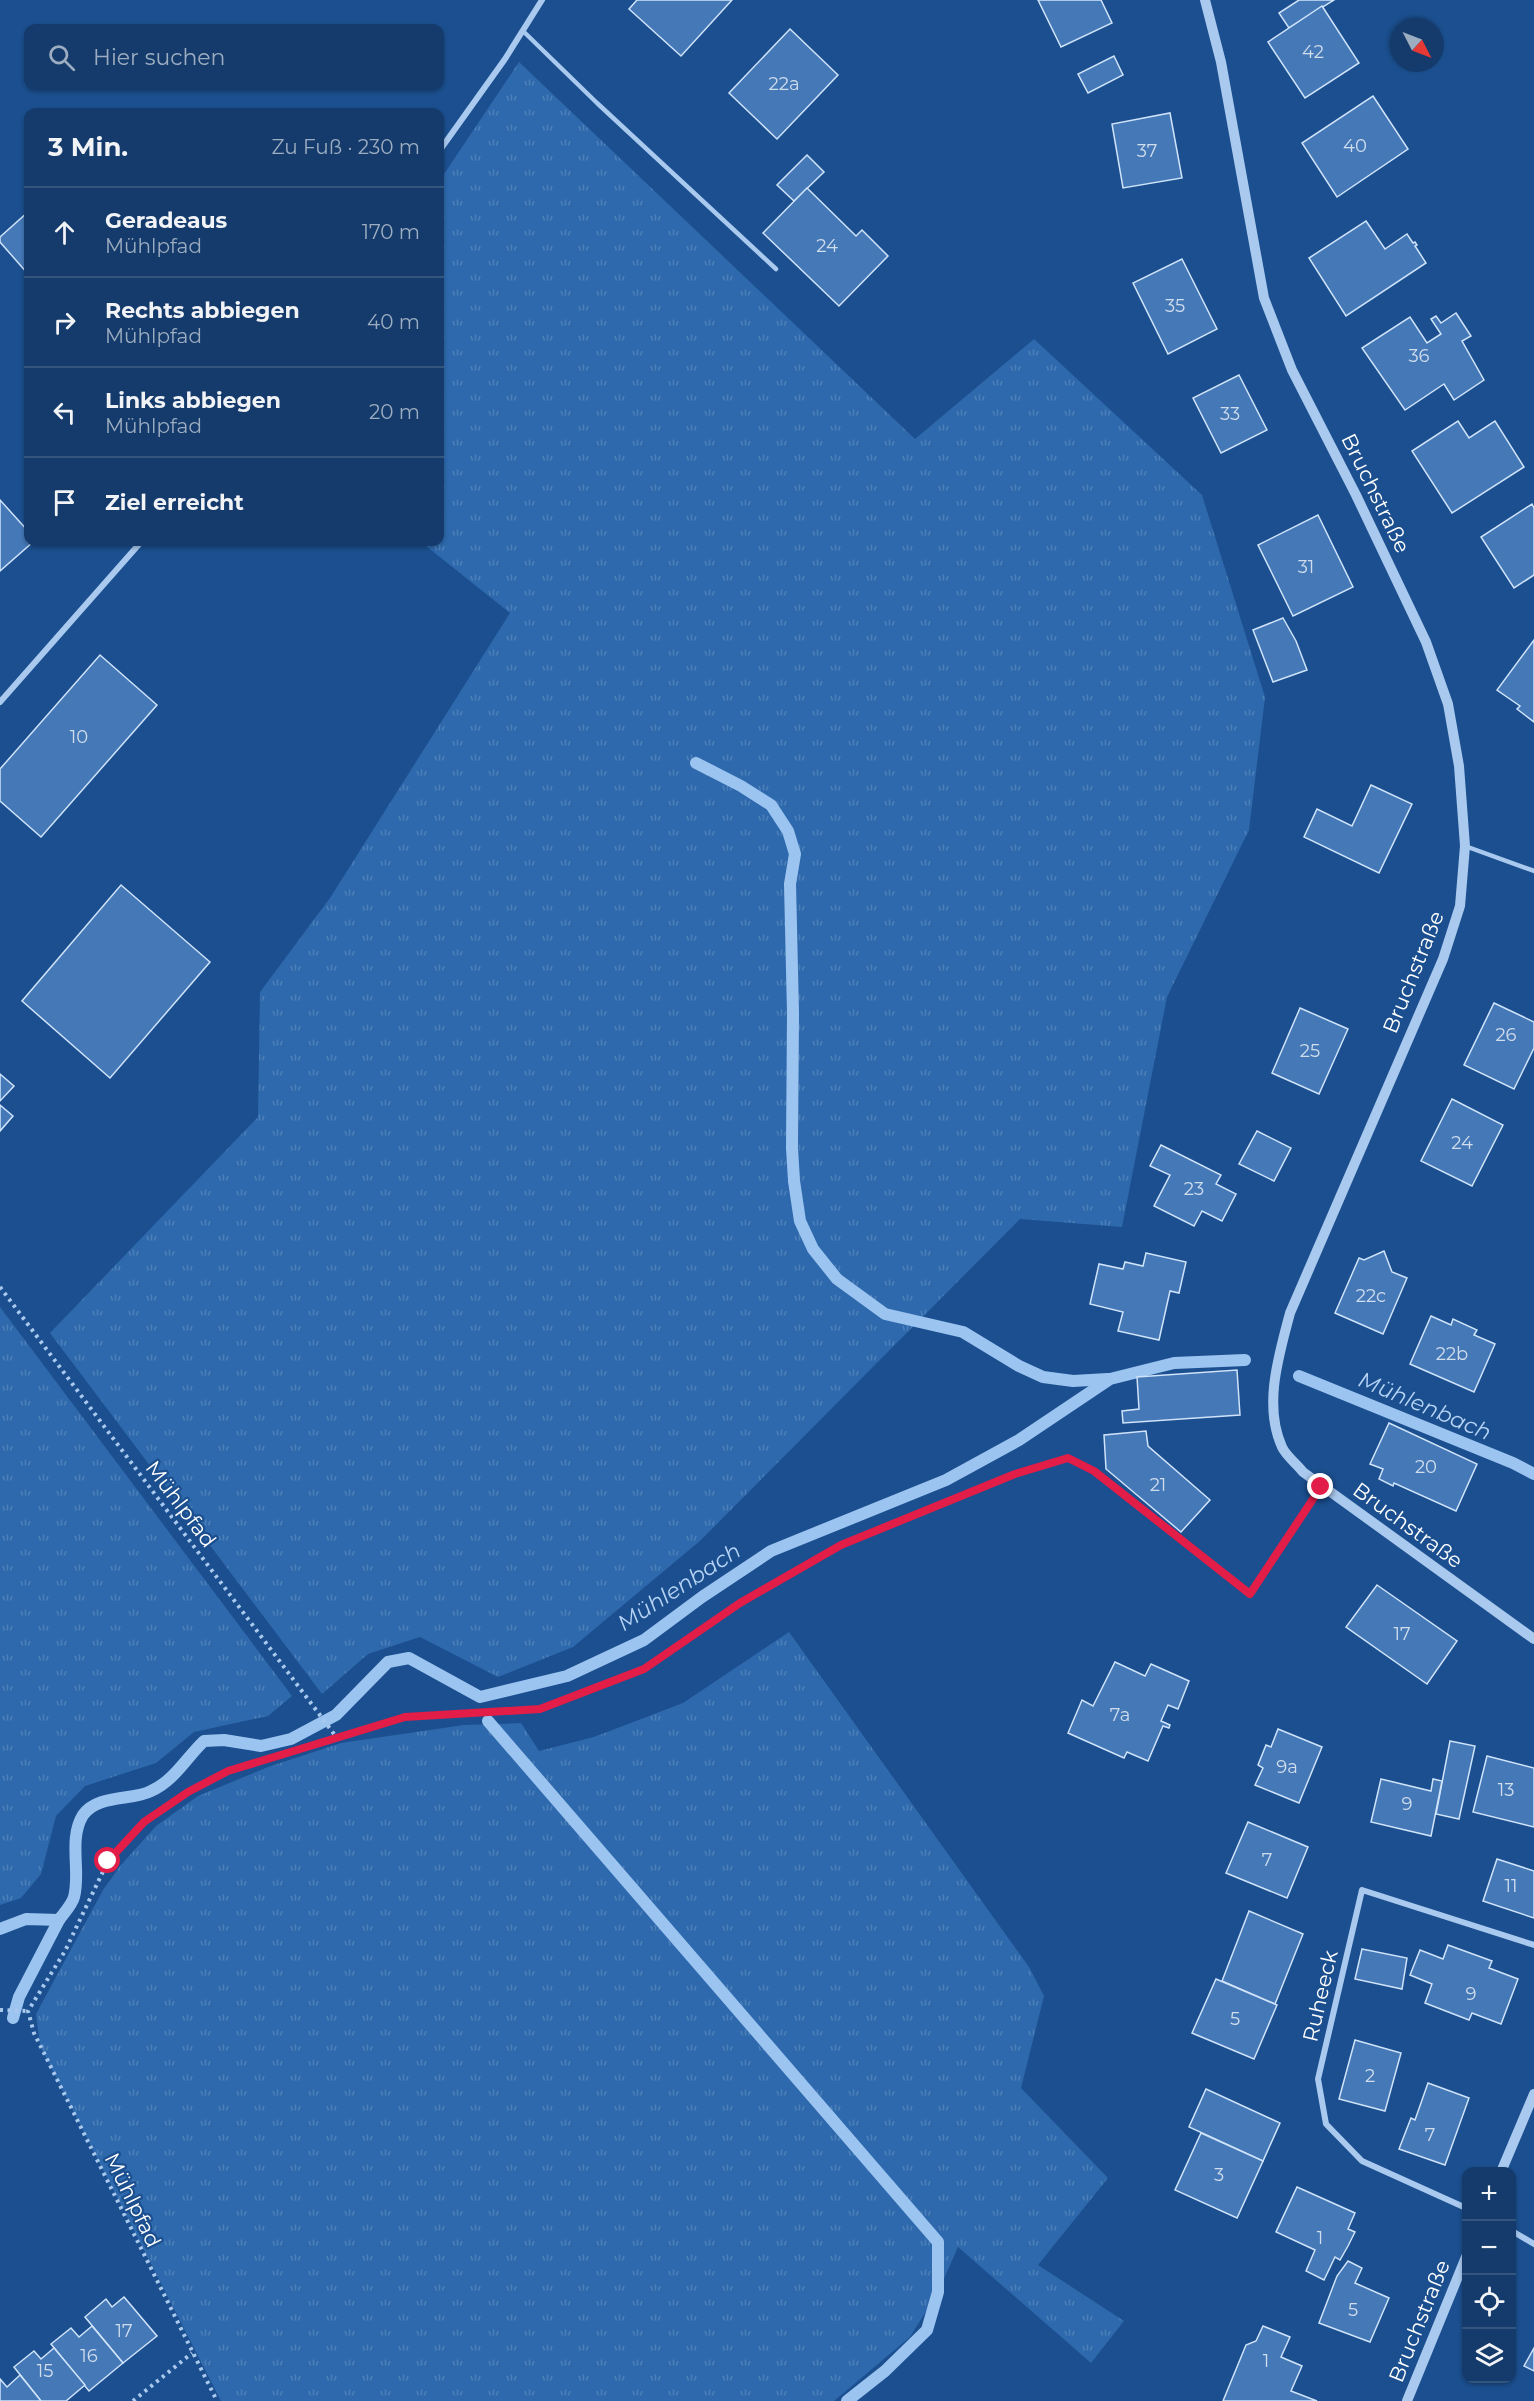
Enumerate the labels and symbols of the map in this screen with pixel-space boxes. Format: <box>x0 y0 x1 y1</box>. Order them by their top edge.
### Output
north arrow <box>1390 18 1444 72</box>
house number: 42 <box>1302 41 1324 63</box>
house number: 22a <box>768 73 800 95</box>
house number: 40 <box>1343 135 1367 157</box>
house number: 37 <box>1137 140 1157 162</box>
house number: 24 <box>816 235 838 257</box>
house number: 35 <box>1165 295 1185 317</box>
house number: 36 <box>1408 345 1430 367</box>
house number: 33 <box>1220 403 1240 425</box>
street label: Bruchstraße <box>1336 429 1416 557</box>
house number: 31 <box>1298 556 1314 578</box>
house number: 10 <box>70 726 88 748</box>
street label: Bruchstraße <box>1377 907 1449 1037</box>
house number: 26 <box>1495 1024 1517 1046</box>
house number: 25 <box>1300 1040 1320 1062</box>
house number: 24 <box>1451 1132 1473 1154</box>
house number: 23 <box>1184 1178 1204 1200</box>
house number: 22c <box>1356 1285 1386 1307</box>
house number: 22b <box>1436 1343 1468 1365</box>
water label: Mühlenbach <box>1355 1366 1495 1446</box>
street label: Mühlpfad <box>140 1456 222 1552</box>
house number: 20 <box>1415 1456 1437 1478</box>
route end <box>1307 1473 1333 1499</box>
house number: 21 <box>1150 1474 1166 1496</box>
street label: Bruchstraße <box>1348 1477 1468 1573</box>
water label: Mühlenbach <box>612 1537 746 1637</box>
house number: 17 <box>1393 1623 1411 1645</box>
house number: 7a <box>1110 1704 1130 1726</box>
house number: 9a <box>1276 1756 1298 1778</box>
house number: 13 <box>1498 1779 1514 1801</box>
house number: 9 <box>1402 1793 1413 1815</box>
route start <box>94 1847 120 1873</box>
house number: 7 <box>1262 1849 1272 1871</box>
house number: 11 <box>1505 1875 1518 1897</box>
street label: Ruheeck <box>1297 1947 1343 2044</box>
house number: 9 <box>1466 1983 1477 2005</box>
house number: 5 <box>1230 2008 1240 2030</box>
house number: 2 <box>1365 2065 1375 2087</box>
house number: 7 <box>1425 2124 1435 2146</box>
street label: Mühlpfad <box>99 2149 167 2251</box>
house number: 3 <box>1214 2164 1224 2186</box>
house number: 1 <box>1317 2227 1323 2249</box>
street label: Bruchstraße <box>1383 2256 1455 2386</box>
house number: 5 <box>1348 2299 1358 2321</box>
house number: 17 <box>115 2320 133 2342</box>
house number: 16 <box>80 2345 98 2367</box>
house number: 1 <box>1263 2350 1269 2372</box>
house number: 15 <box>37 2360 53 2382</box>

